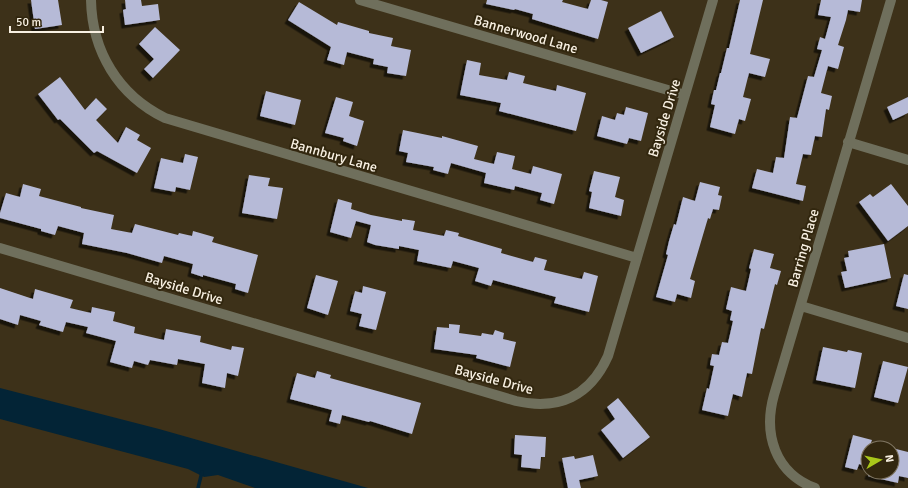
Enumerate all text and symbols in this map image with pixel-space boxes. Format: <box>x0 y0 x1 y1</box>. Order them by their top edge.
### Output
scale bar <box>10 8 103 34</box>
street label: Bannerwood Lane <box>472 12 580 57</box>
text: 50 m <box>16 15 41 30</box>
street label: Bayside Drive <box>645 77 684 159</box>
street label: Bannbury Lane <box>288 135 379 176</box>
street label: Barring Place <box>784 207 823 289</box>
street label: Bayside Drive <box>143 269 225 308</box>
street label: Bayside Drive <box>453 361 535 398</box>
north arrow <box>860 440 900 480</box>
text: N <box>882 454 896 463</box>

